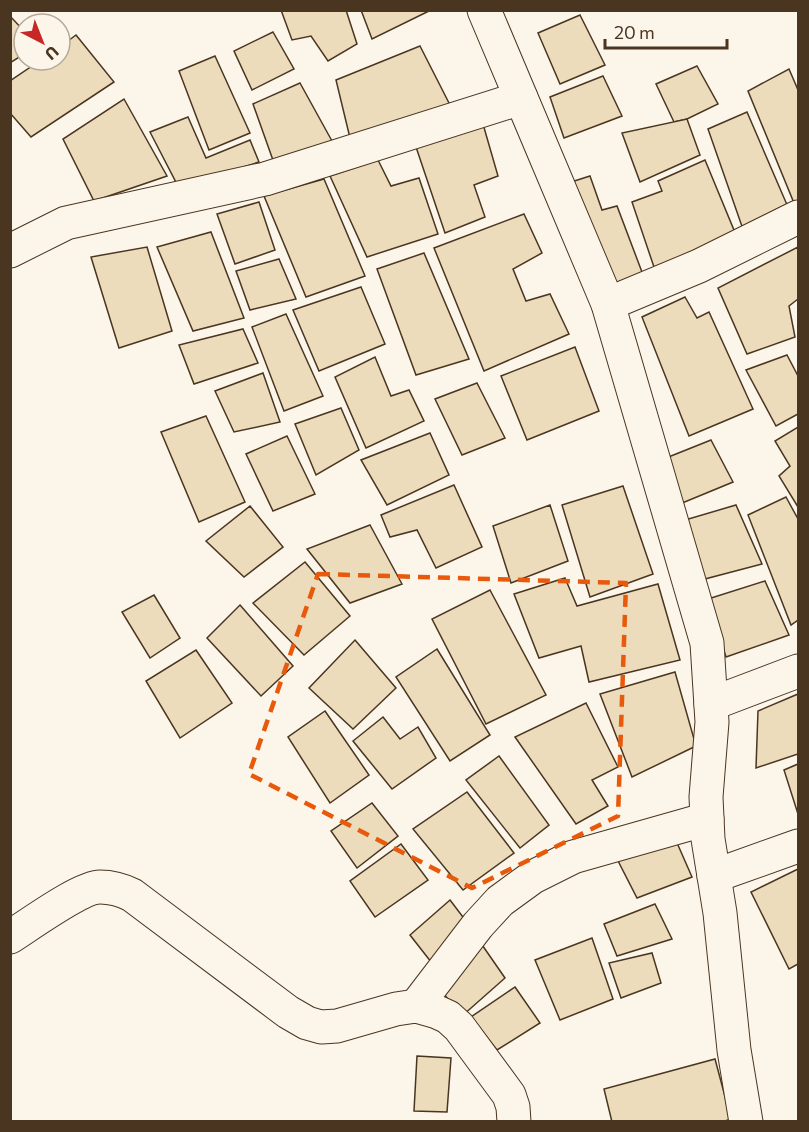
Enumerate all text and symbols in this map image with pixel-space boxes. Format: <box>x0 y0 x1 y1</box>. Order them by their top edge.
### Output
north arrow <box>12 12 72 72</box>
scale bar <box>605 12 726 50</box>
text: 20 m <box>614 21 655 43</box>
text: U <box>42 43 63 64</box>

